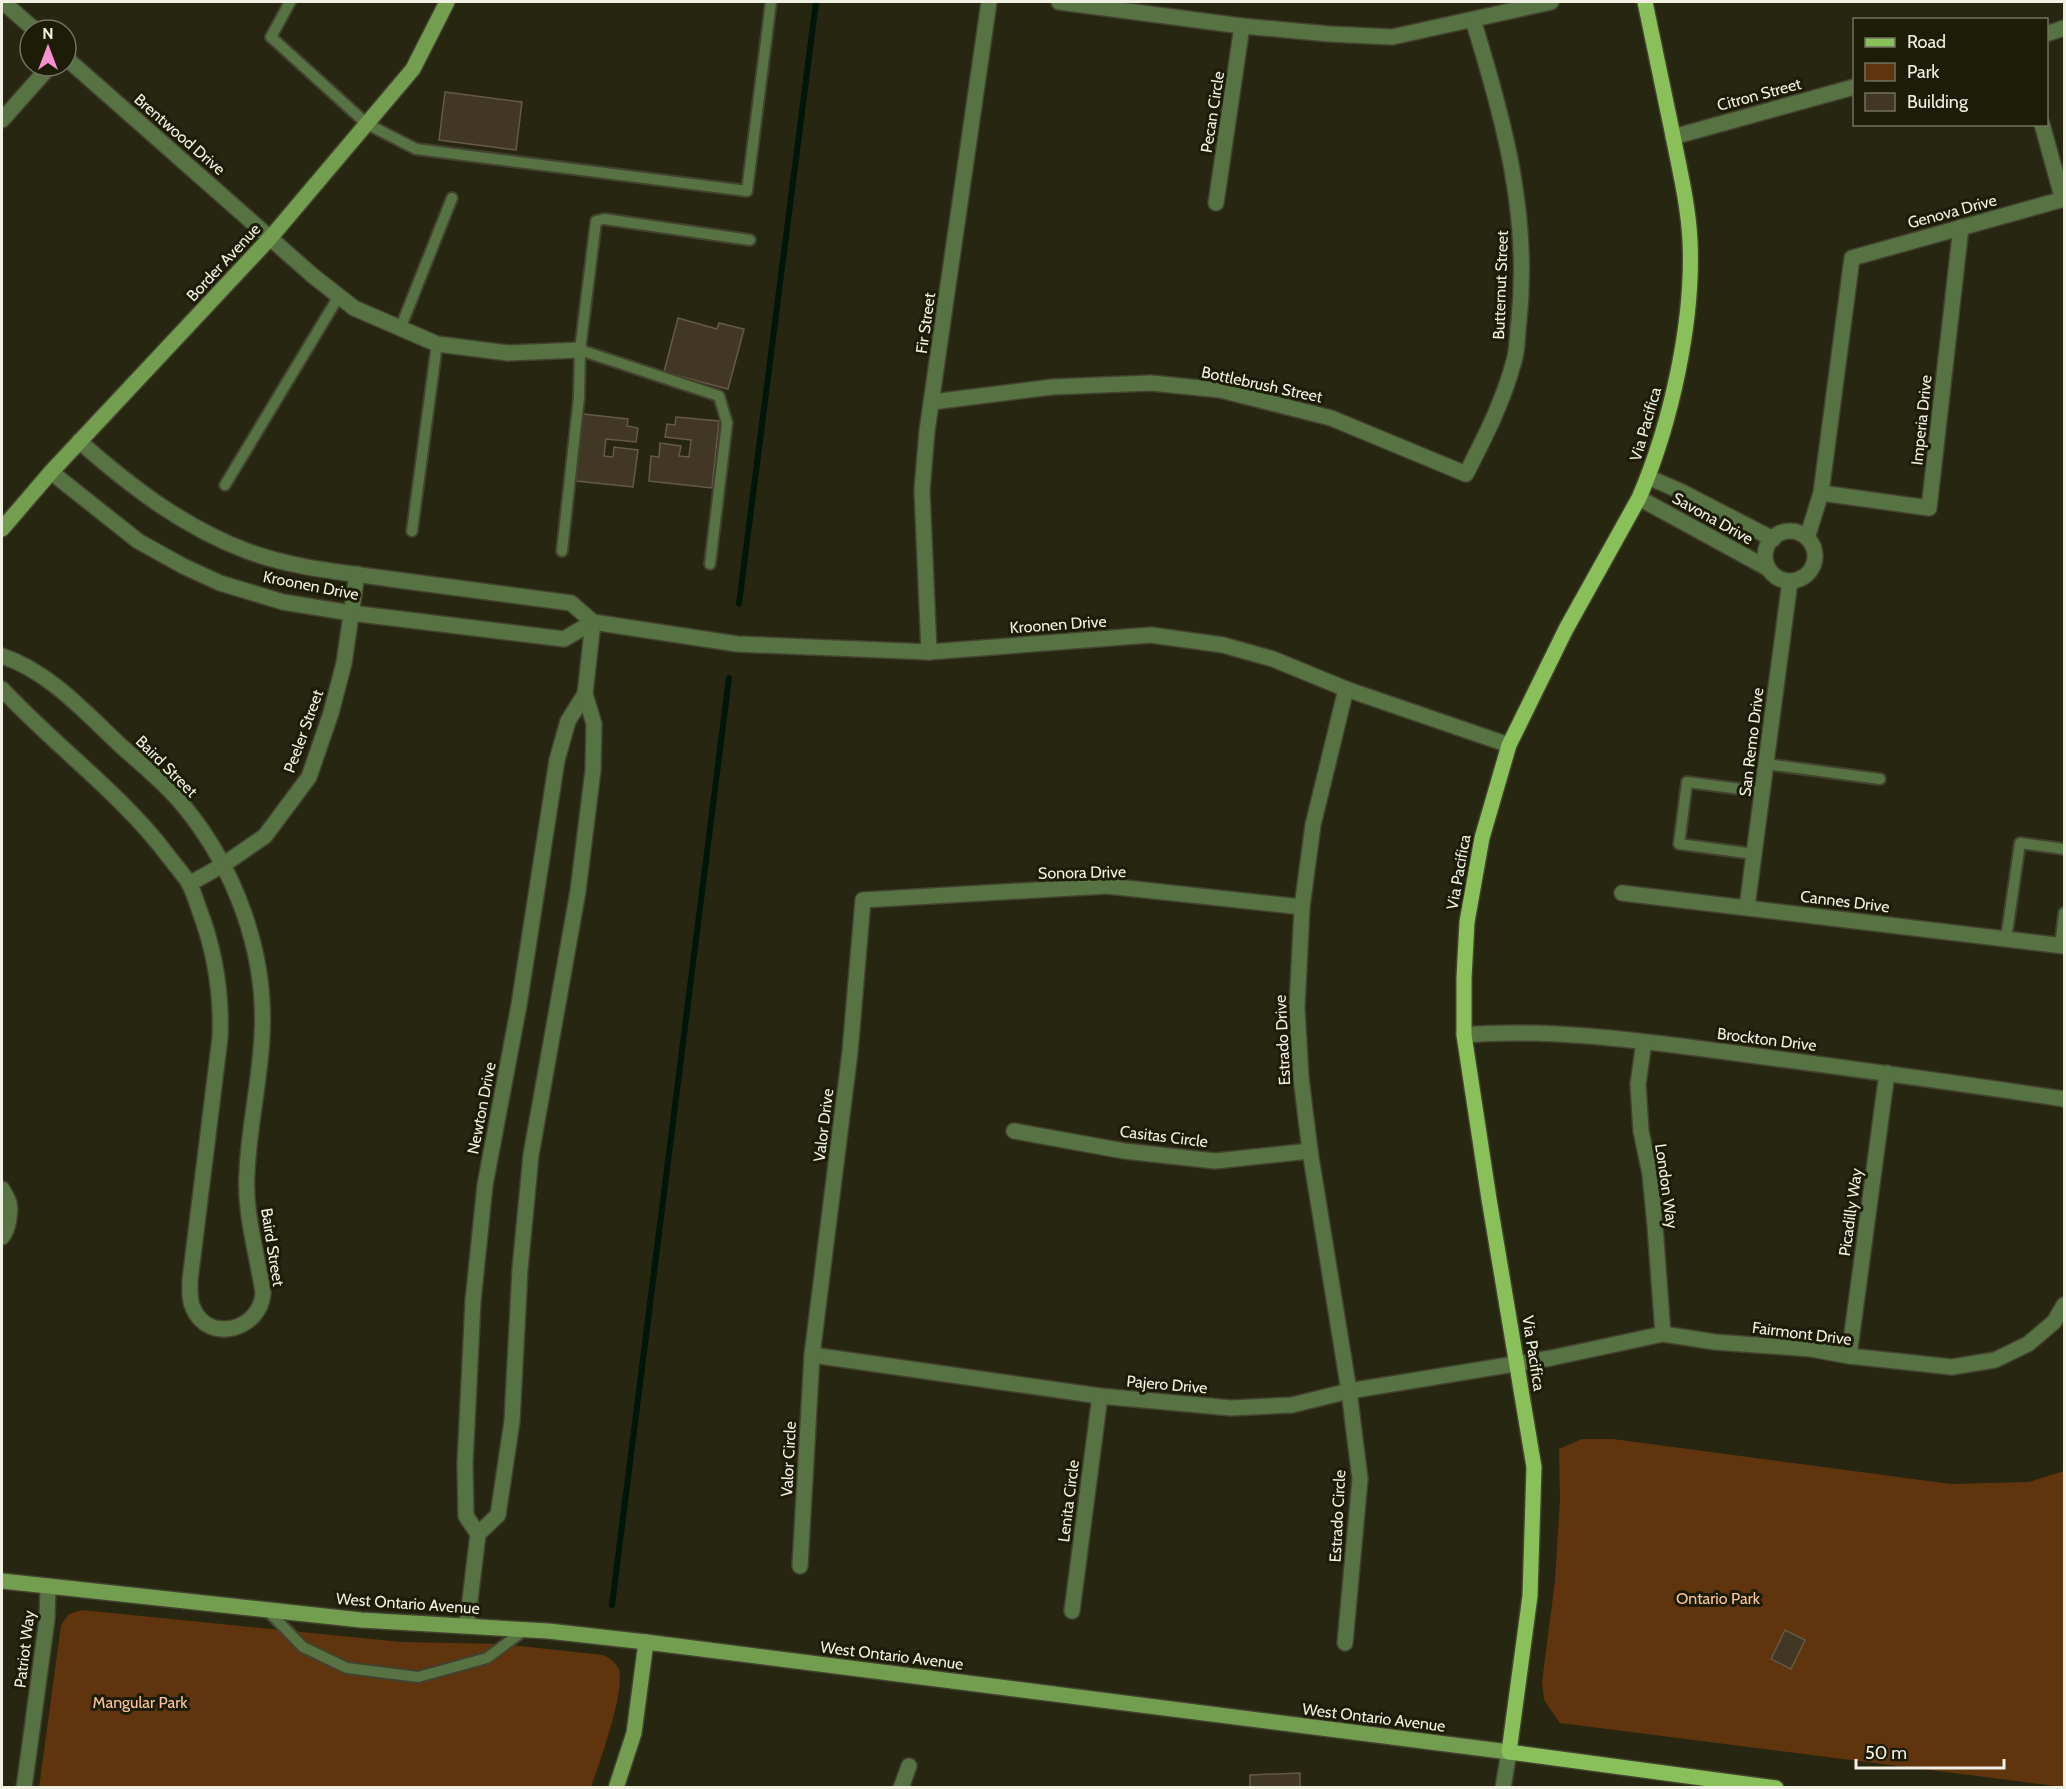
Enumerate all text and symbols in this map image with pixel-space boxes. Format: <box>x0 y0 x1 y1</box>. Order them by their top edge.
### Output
north arrow <box>18 18 78 78</box>
legend <box>1853 18 2048 126</box>
text: N <box>42 24 54 43</box>
text: Road <box>1907 31 1946 53</box>
text: Park <box>1907 61 1940 83</box>
street label: Pecan Circle <box>1197 70 1228 154</box>
street label: Citron Street <box>1715 74 1804 115</box>
street label: Brentwood Drive <box>130 90 229 179</box>
text: Building <box>1907 91 1969 113</box>
street label: Genova Drive <box>1906 190 1999 232</box>
street label: Border Avenue <box>182 219 264 305</box>
street label: Butternut Street <box>1489 229 1512 340</box>
street label: Fir Street <box>912 291 939 355</box>
street label: Bottlebrush Street <box>1200 362 1325 407</box>
street label: Imperia Drive <box>1907 374 1936 466</box>
street label: Via Pacifica <box>1626 385 1665 463</box>
street label: Savona Drive <box>1669 488 1756 548</box>
street label: Kroonen Drive <box>261 567 360 604</box>
street label: Kroonen Drive <box>1009 612 1107 637</box>
street label: Peeler Street <box>280 686 327 775</box>
street label: San Remo Drive <box>1735 687 1768 798</box>
street label: Baird Street <box>132 732 202 801</box>
street label: Via Pacifica <box>1443 833 1475 911</box>
street label: Sonora Drive <box>1038 862 1126 883</box>
street label: Cannes Drive <box>1799 887 1891 916</box>
street label: Estrado Drive <box>1271 994 1294 1086</box>
street label: Brockton Drive <box>1716 1024 1818 1055</box>
street label: Newton Drive <box>463 1060 500 1156</box>
street label: Valor Drive <box>810 1087 837 1163</box>
street label: Casitas Circle <box>1119 1122 1209 1151</box>
street label: London Way <box>1651 1142 1682 1230</box>
street label: Picadilly Way <box>1835 1167 1866 1257</box>
street label: Baird Street <box>257 1207 288 1288</box>
street label: Via Pacifica <box>1518 1314 1549 1392</box>
street label: Fairmont Drive <box>1751 1318 1853 1349</box>
street label: Pajero Drive <box>1126 1371 1208 1398</box>
street label: Valor Circle <box>777 1421 800 1497</box>
street label: Lenita Circle <box>1054 1459 1083 1543</box>
street label: Estrado Circle <box>1326 1469 1349 1563</box>
street label: West Ontario Avenue <box>335 1589 480 1618</box>
park label: Ontario Park <box>1676 1589 1761 1608</box>
street label: Patriot Way <box>10 1609 39 1689</box>
street label: West Ontario Avenue <box>819 1637 965 1674</box>
park label: Mangular Park <box>93 1693 188 1712</box>
street label: West Ontario Avenue <box>1301 1699 1447 1736</box>
scale bar <box>1856 1732 2004 1770</box>
text: 50 m <box>1865 1742 1907 1764</box>

